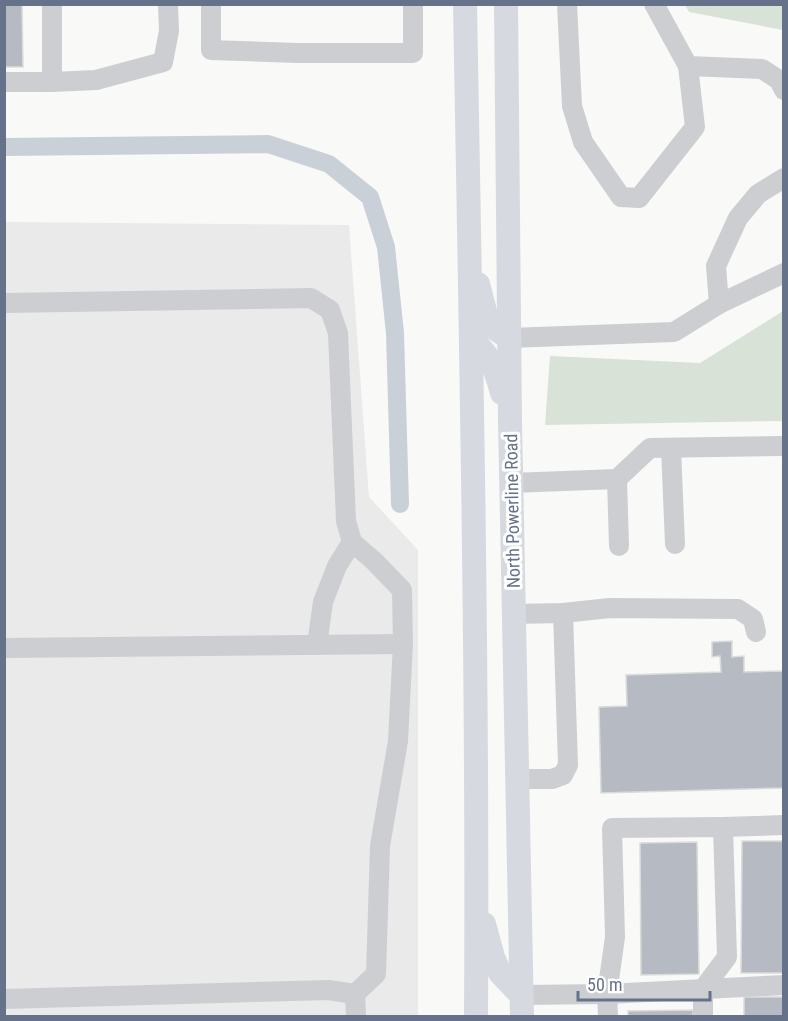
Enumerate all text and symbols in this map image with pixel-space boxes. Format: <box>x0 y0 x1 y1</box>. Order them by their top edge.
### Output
street label: North Powerline Road <box>500 434 524 588</box>
scale bar <box>578 964 710 1002</box>
text: 50 m <box>587 974 622 995</box>

